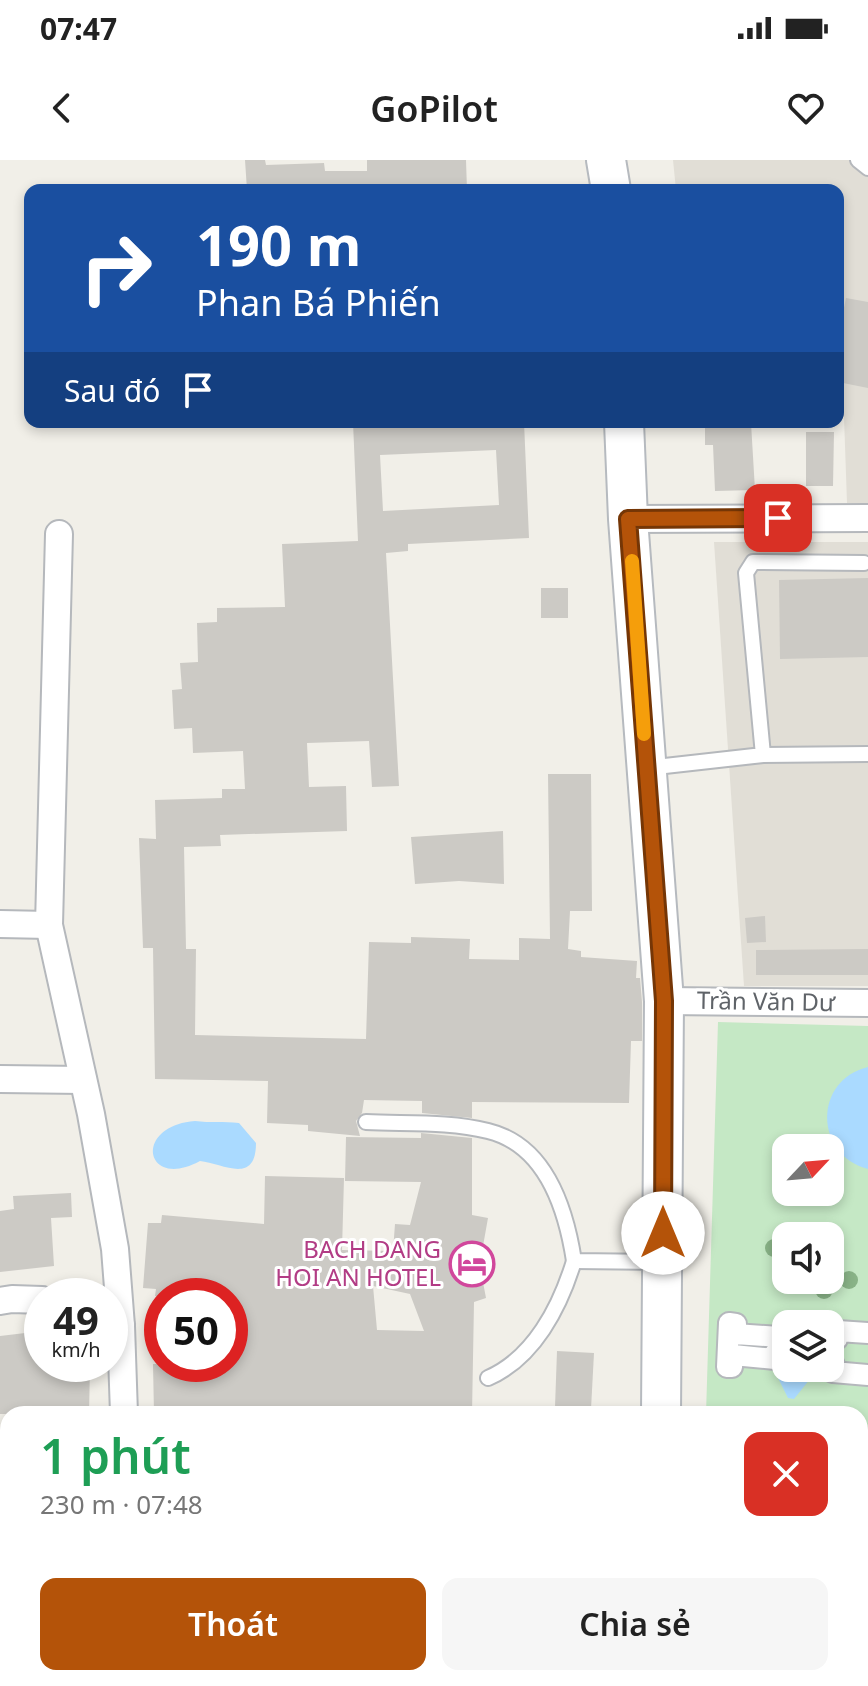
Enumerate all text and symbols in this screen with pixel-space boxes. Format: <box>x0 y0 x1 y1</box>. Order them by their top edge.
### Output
text: 07:47 <box>40 8 117 49</box>
text: GoPilot <box>370 84 498 133</box>
icon: back <box>40 86 84 130</box>
icon: heart <box>784 86 828 130</box>
text: 190 m <box>196 206 361 282</box>
icon: right <box>64 216 168 320</box>
text: Phan Bá Phiến <box>196 278 441 327</box>
icon: arrive <box>176 368 220 412</box>
text: Sau đó <box>64 370 160 411</box>
pin <box>744 484 812 552</box>
icon: arrive <box>756 496 800 540</box>
street label: Trần Văn Dư <box>697 983 836 1018</box>
north arrow <box>772 1134 844 1206</box>
map controls <box>772 1134 844 1382</box>
position arrow <box>621 1191 705 1275</box>
button: sound <box>772 1222 844 1294</box>
place label: BACH DANG HOI AN HOTEL <box>275 1232 441 1293</box>
hotel icon: BACH DANG HOI AN HOTEL <box>448 1240 496 1288</box>
speed limit sign: 50 <box>144 1278 248 1382</box>
text: 49 <box>53 1292 99 1347</box>
button: layers <box>772 1310 844 1382</box>
text: km/h <box>51 1336 101 1363</box>
text: 1 phút <box>40 1423 191 1488</box>
button: close <box>744 1432 828 1516</box>
text: 230 m · 07:48 <box>40 1486 203 1522</box>
button: Thoát <box>40 1578 426 1670</box>
button: Chia sẻ <box>442 1578 828 1670</box>

